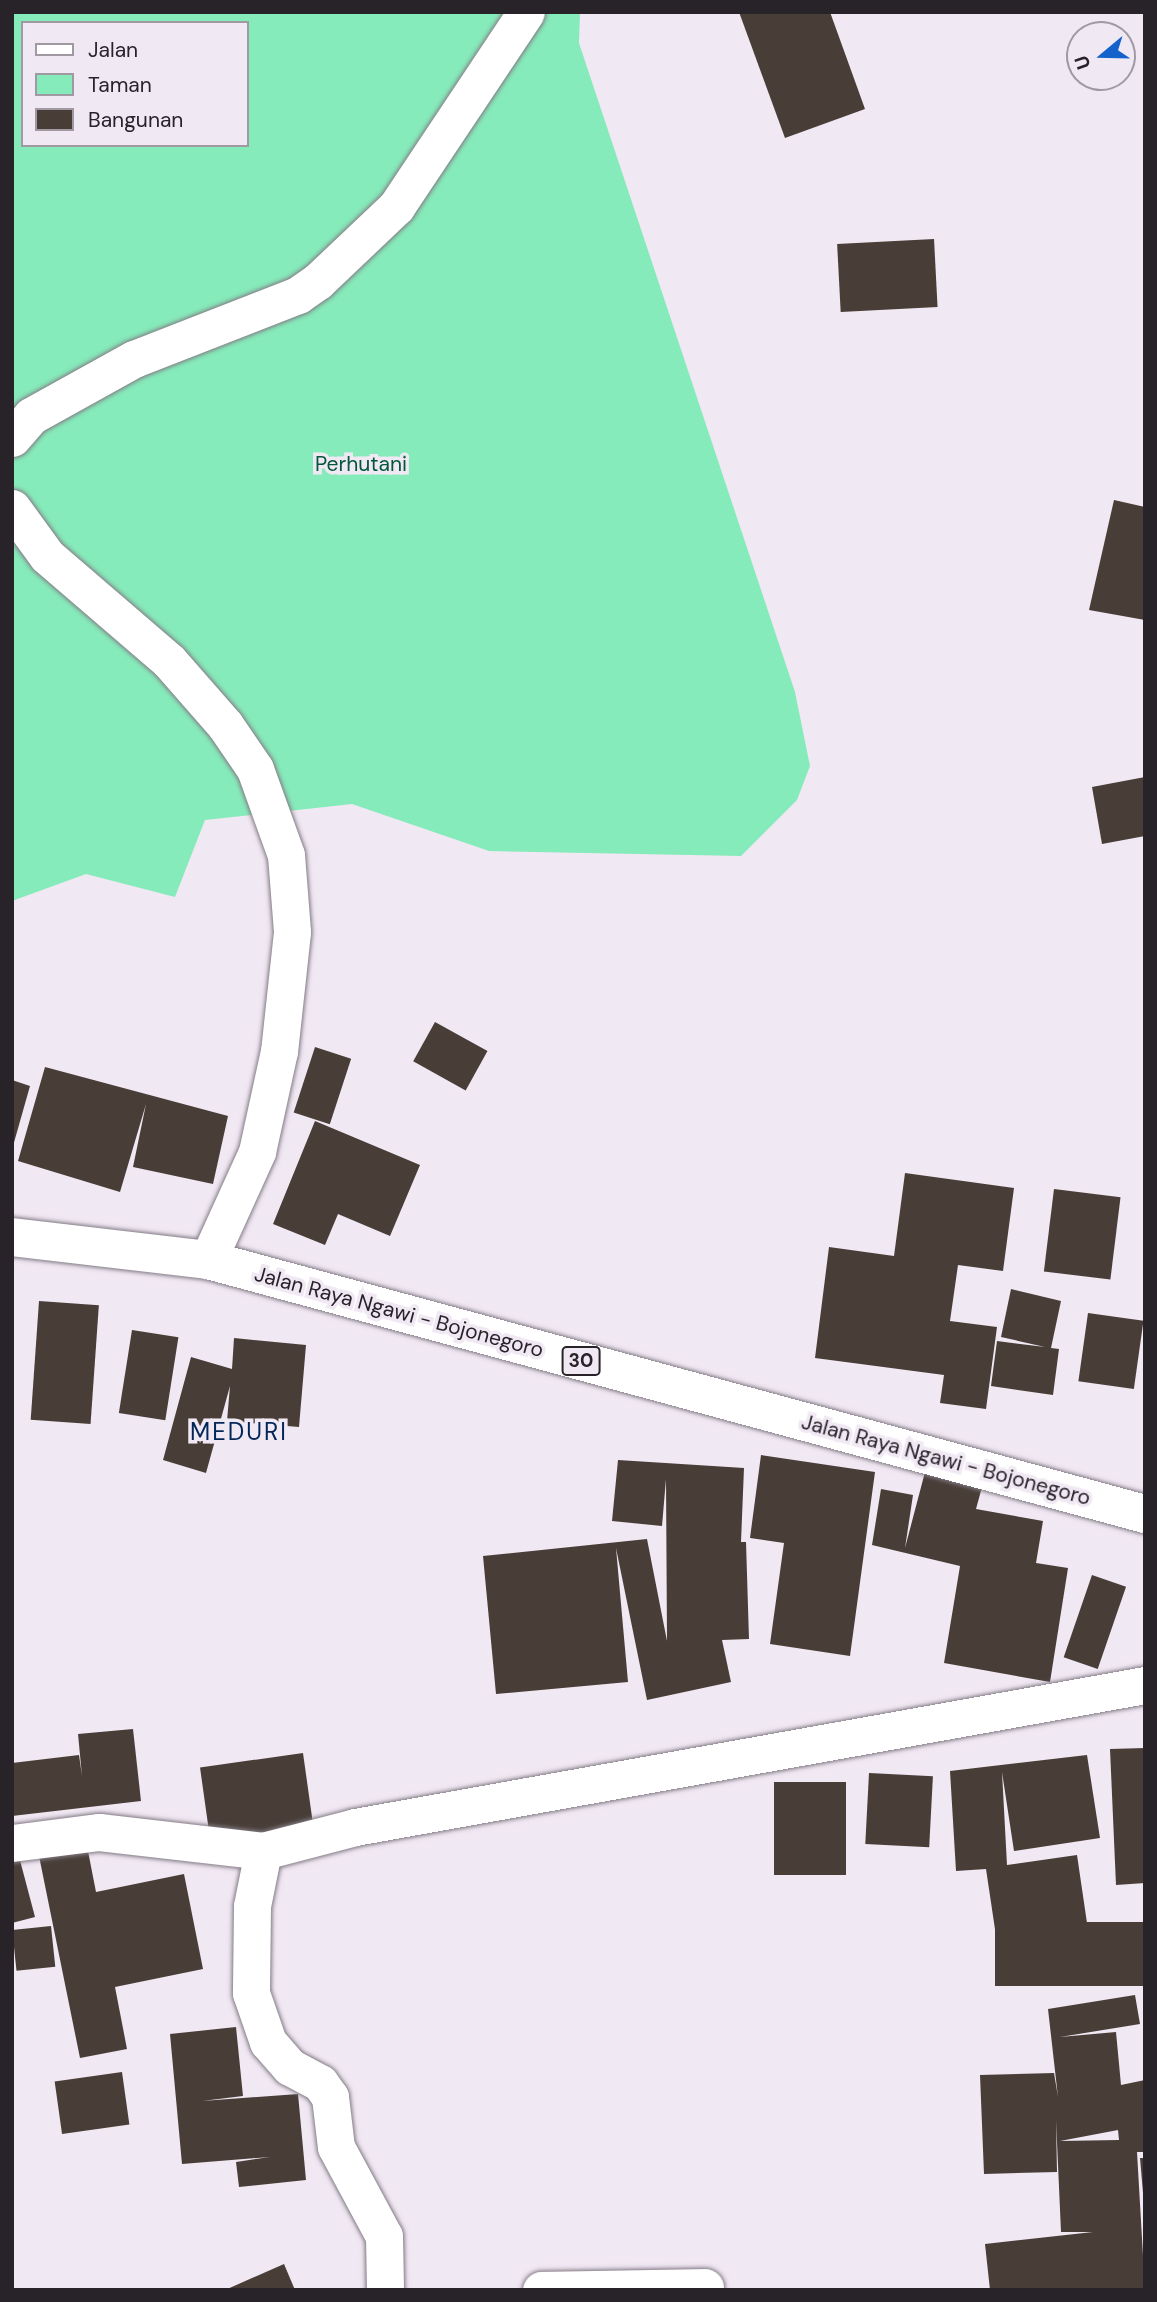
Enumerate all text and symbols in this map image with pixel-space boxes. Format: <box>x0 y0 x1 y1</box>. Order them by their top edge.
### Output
legend <box>21 21 248 147</box>
north arrow <box>1066 21 1136 91</box>
text: Jalan <box>88 36 138 64</box>
text: U <box>1069 52 1097 73</box>
text: Taman <box>88 71 152 99</box>
text: Bangunan <box>88 106 183 134</box>
park label: Perhutani <box>315 451 407 477</box>
street label: Jalan Raya Ngawi - Bojonegoro <box>252 1261 546 1363</box>
road number: 30 <box>560 1345 602 1376</box>
street label: Jalan Raya Ngawi - Bojonegoro <box>799 1409 1093 1511</box>
district label: MEDURI <box>191 1418 287 1446</box>

